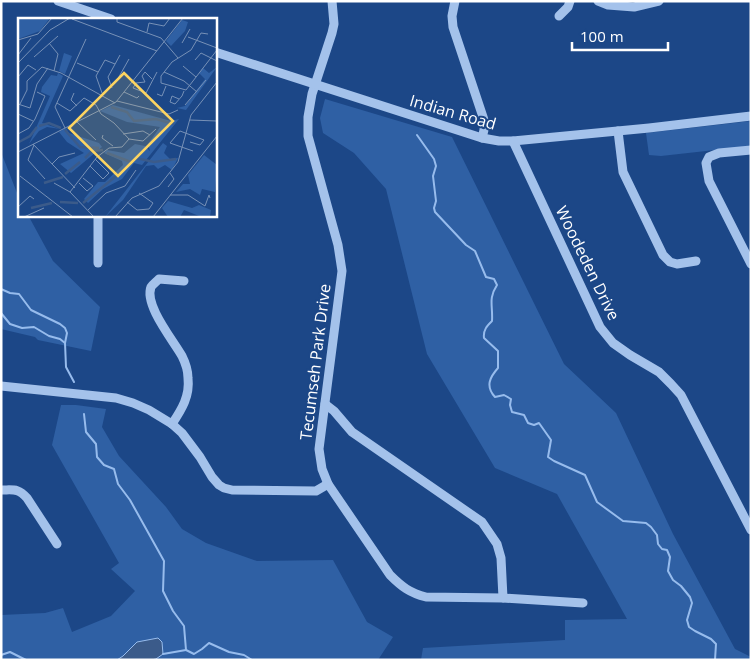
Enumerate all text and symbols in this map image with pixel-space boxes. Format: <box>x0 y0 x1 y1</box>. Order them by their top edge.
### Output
inset map <box>18 18 216 216</box>
scale bar <box>572 20 668 52</box>
text: 100 m <box>580 26 624 46</box>
street label: Indian Road <box>407 89 499 135</box>
street label: Woodeden Drive <box>551 202 625 324</box>
street label: Tecumseh Park Drive <box>294 283 336 441</box>

